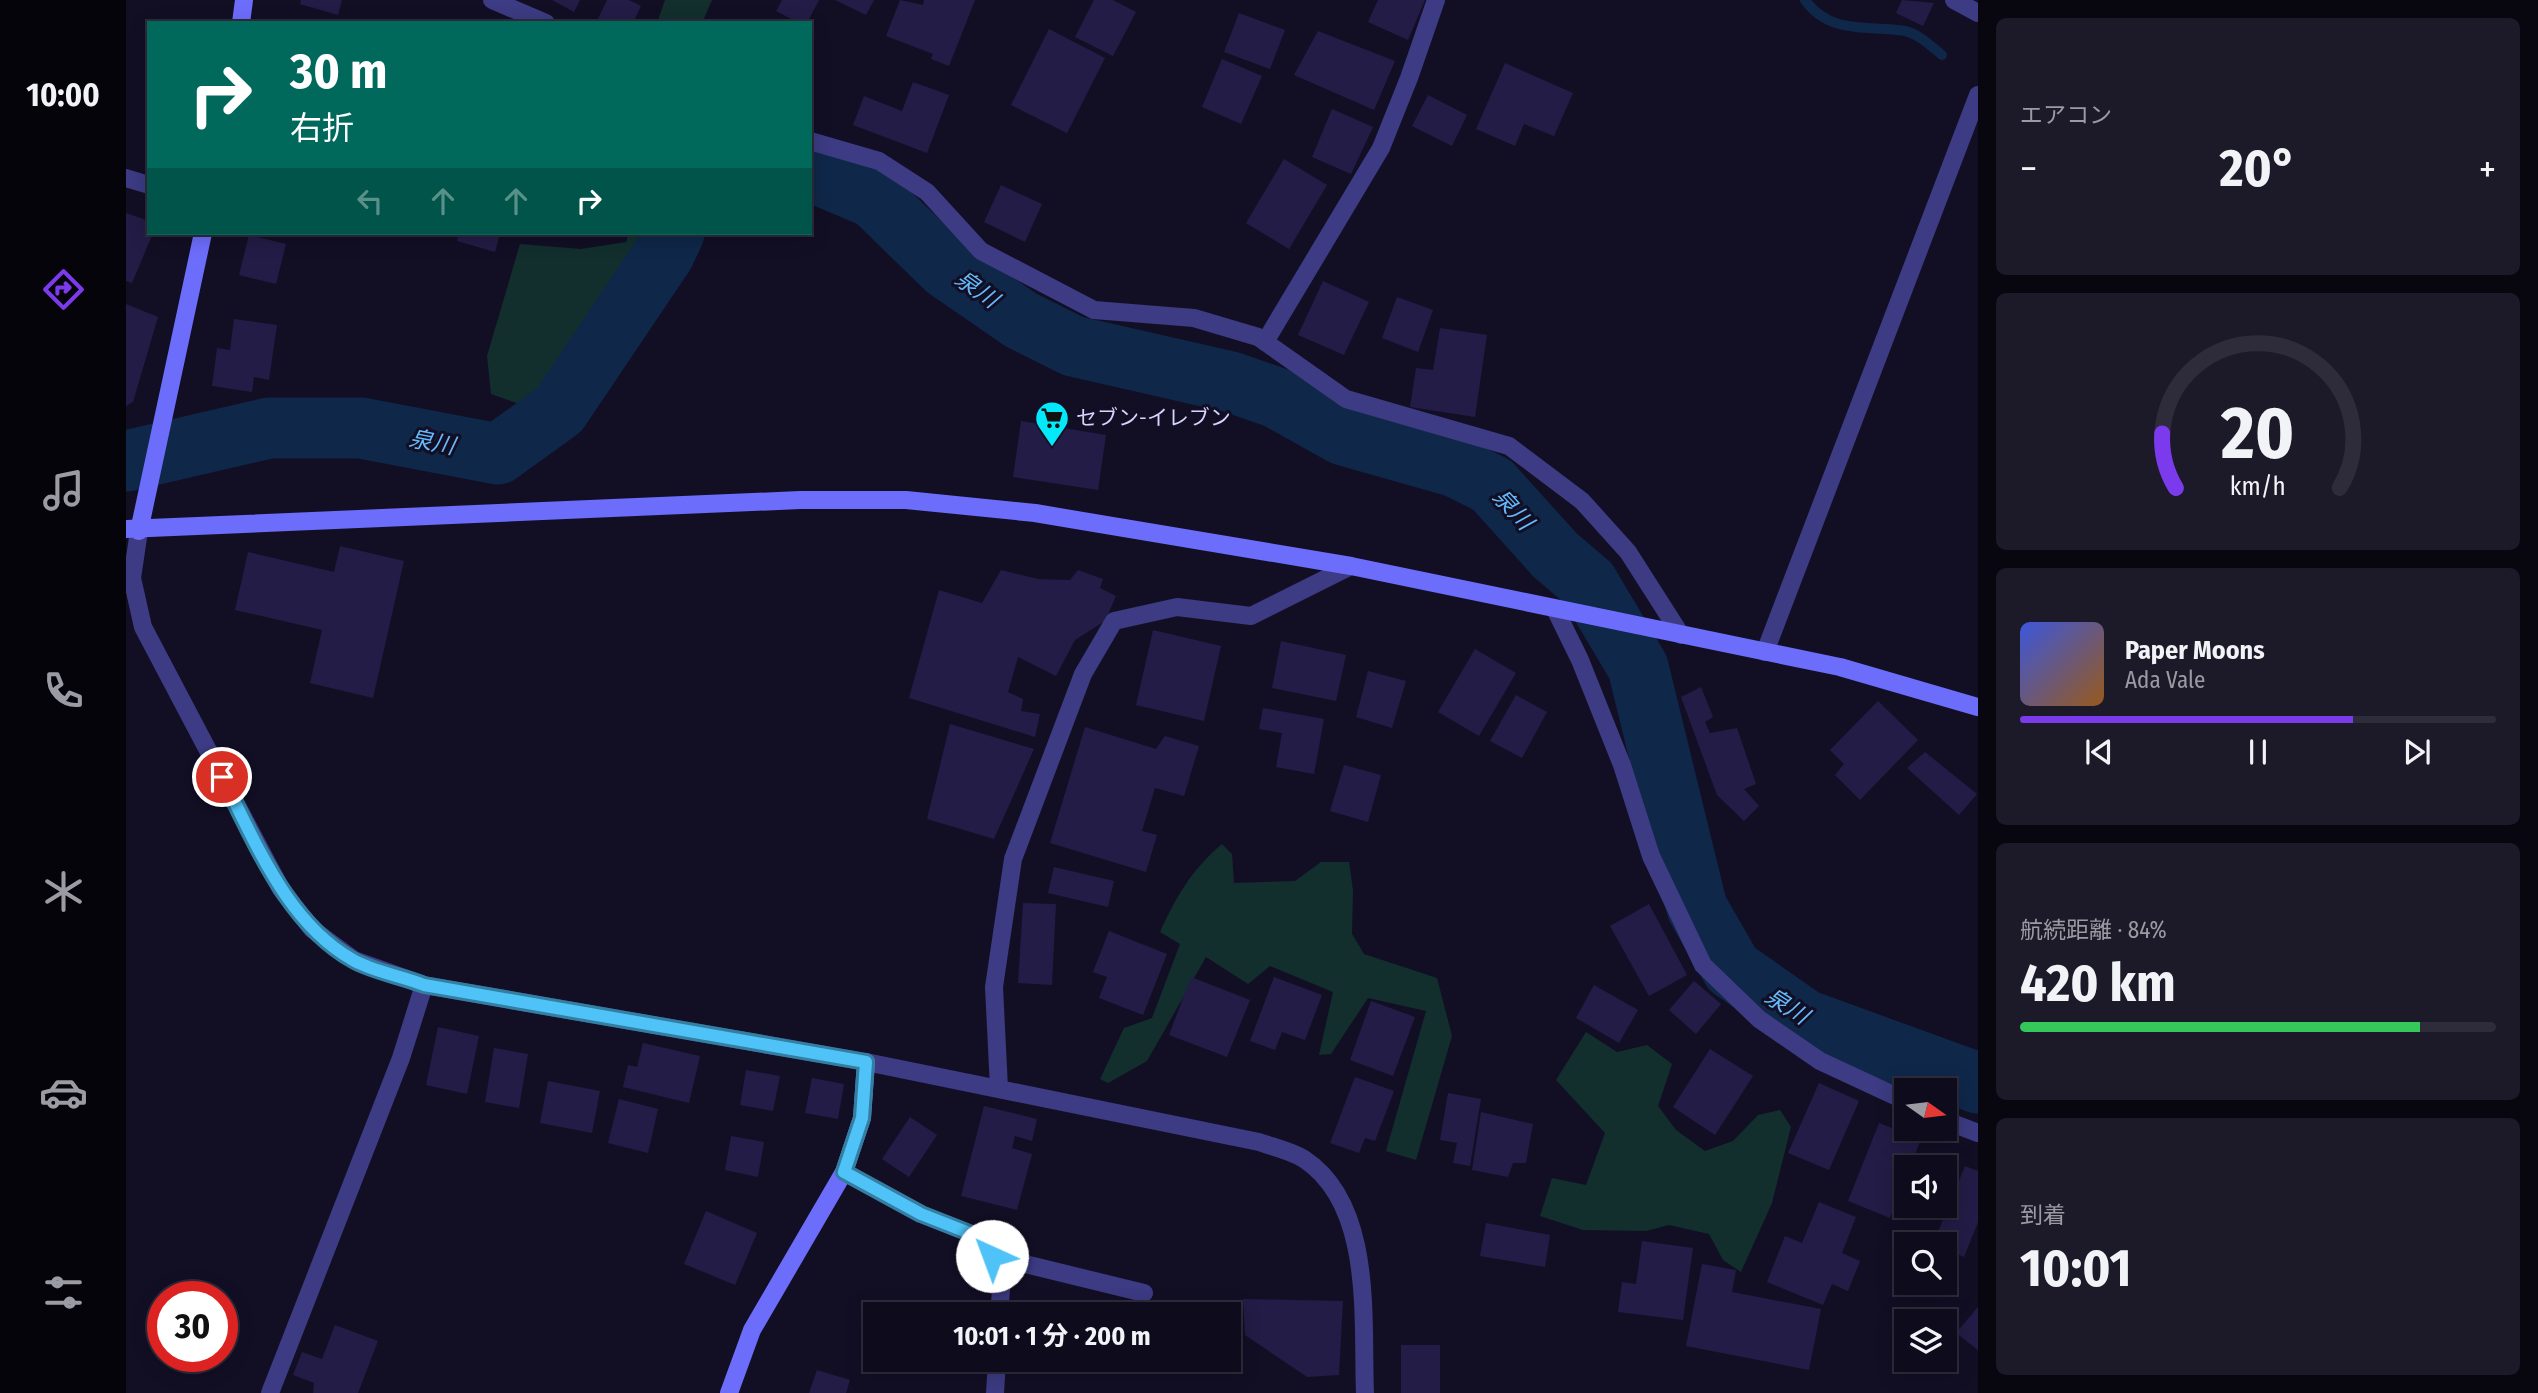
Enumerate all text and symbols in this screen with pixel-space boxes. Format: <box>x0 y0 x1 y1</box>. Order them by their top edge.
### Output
text: 30 m <box>290 42 388 101</box>
icon: right <box>175 49 266 140</box>
text: 10:00 <box>26 76 100 114</box>
text: エアコン <box>2020 101 2112 129</box>
text: 右折 <box>290 109 354 147</box>
text: 20° <box>2220 137 2296 200</box>
text: − <box>2020 146 2037 192</box>
text: + <box>2479 146 2496 192</box>
icon: left <box>351 182 389 220</box>
icon: ahead <box>424 182 462 220</box>
icon: ahead <box>497 182 535 220</box>
icon: right <box>570 182 608 220</box>
water label: 泉川 <box>950 264 1006 315</box>
icon: directions <box>39 265 88 314</box>
text: 20 <box>2220 390 2295 477</box>
supermarket icon: セブン-イレブン <box>1033 399 1071 448</box>
place label: セブン-イレブン <box>1076 405 1231 431</box>
water label: 泉川 <box>407 424 460 461</box>
icon: music <box>39 466 88 515</box>
text: km/h <box>2230 471 2286 501</box>
water label: 泉川 <box>1487 483 1541 538</box>
text: Paper Moons <box>2125 635 2265 666</box>
icon: phone <box>39 666 88 715</box>
text: Ada Vale <box>2125 666 2205 694</box>
icon: previous <box>2080 733 2118 771</box>
icon: pause <box>2239 733 2277 771</box>
icon: next <box>2398 733 2436 771</box>
pin <box>192 747 252 807</box>
icon: arrive <box>203 758 241 796</box>
icon: climate <box>39 867 88 916</box>
text: 航続距離 · 84% <box>2020 916 2167 944</box>
text: 420 km <box>2020 952 2176 1015</box>
water label: 泉川 <box>1760 982 1816 1032</box>
icon: car <box>39 1068 88 1117</box>
north arrow <box>1894 1078 1956 1141</box>
map controls <box>1894 1078 1957 1372</box>
button: sound <box>1894 1155 1957 1218</box>
text: 到着 <box>2020 1201 2066 1229</box>
position arrow <box>955 1219 1029 1293</box>
button: search <box>1894 1232 1957 1295</box>
text: 10:01 <box>2020 1237 2132 1300</box>
icon: filters <box>39 1268 88 1317</box>
speed limit sign: 30 <box>147 1281 238 1372</box>
button: layers <box>1894 1309 1957 1372</box>
text: 10:01 · 1 分 · 200 m <box>953 1321 1151 1352</box>

